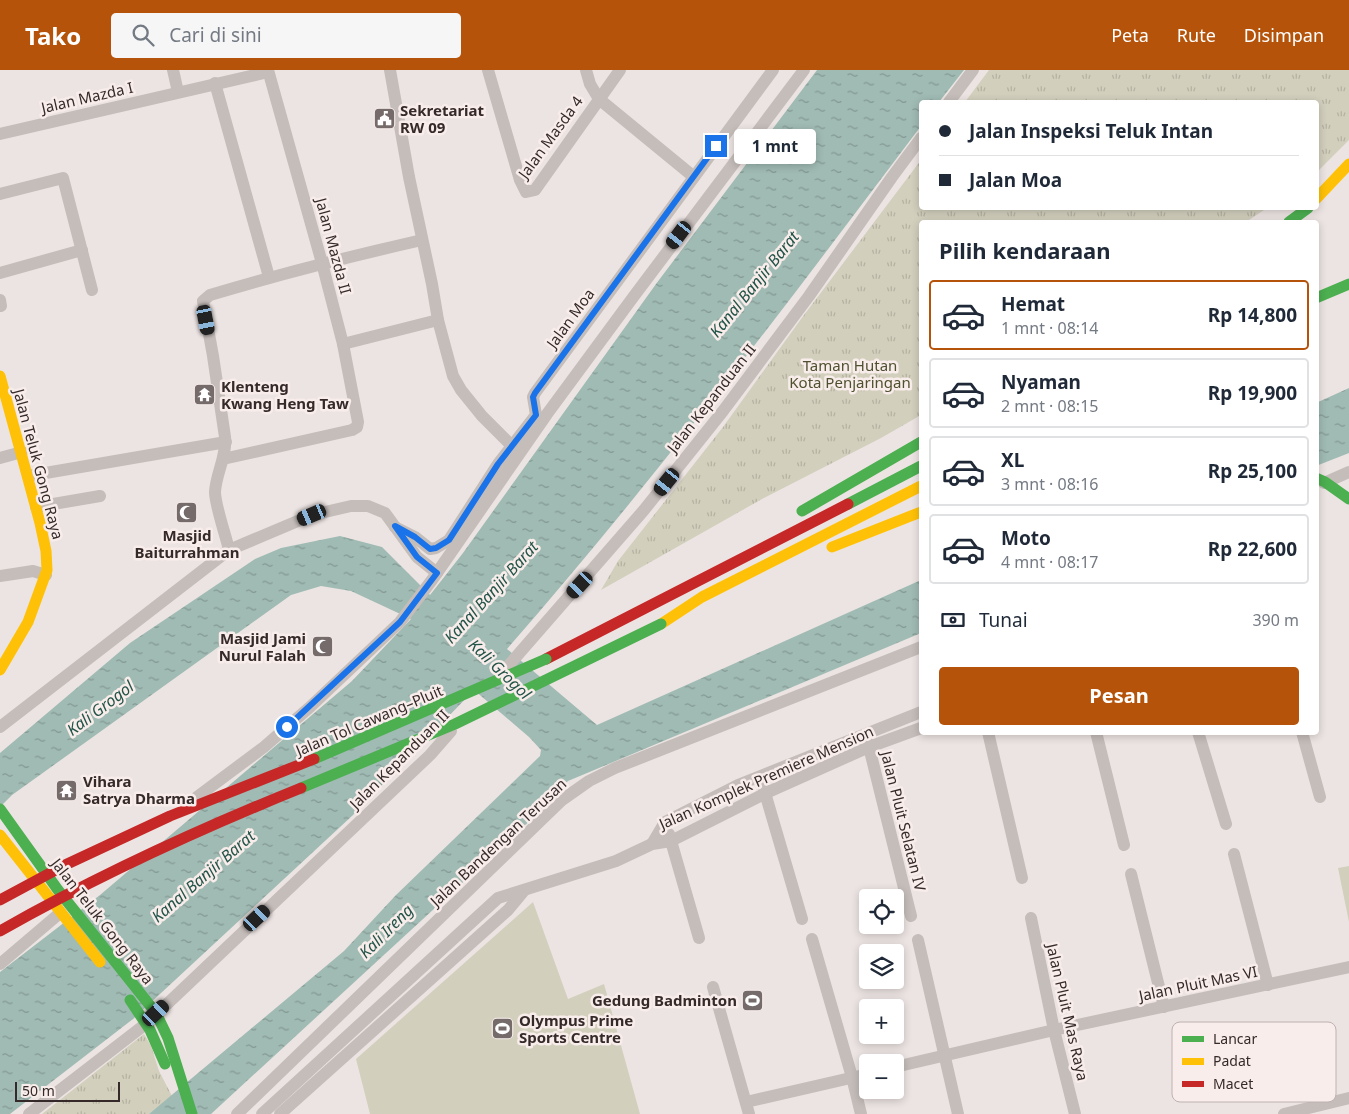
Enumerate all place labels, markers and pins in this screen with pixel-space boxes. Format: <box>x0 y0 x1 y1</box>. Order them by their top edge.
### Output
place label: Sekretariat RW 09 <box>400 100 485 137</box>
public building icon: Sekretariat RW 09 <box>372 107 396 131</box>
place label: Klenteng Kwang Heng Taw <box>221 376 349 413</box>
temple icon: Klenteng Kwang Heng Taw <box>193 383 217 407</box>
mosque icon: Masjid Baiturrahman <box>175 500 199 524</box>
place label: Masjid Baiturrahman <box>135 525 239 562</box>
place label: Masjid Jami Nurul Falah <box>219 628 306 665</box>
mosque icon: Masjid Jami Nurul Falah <box>310 635 334 659</box>
place label: Vihara Satrya Dharma <box>83 771 195 808</box>
temple icon: Vihara Satrya Dharma <box>55 778 79 802</box>
sports icon: Gedung Badminton <box>741 988 765 1012</box>
place label: Gedung Badminton <box>592 990 737 1010</box>
place label: Olympus Prime Sports Centre <box>519 1010 633 1047</box>
sports icon: Olympus Prime Sports Centre <box>491 1017 515 1041</box>

